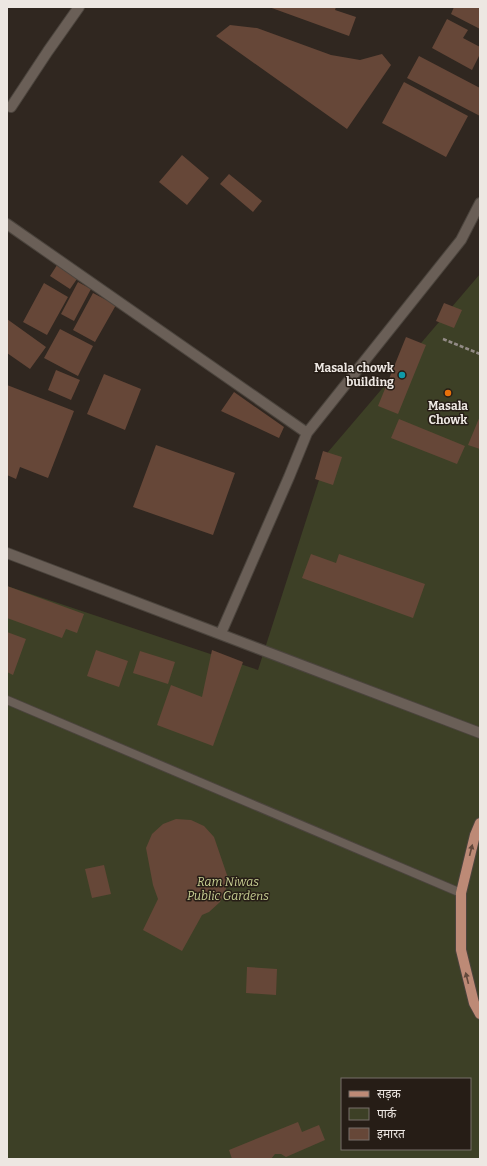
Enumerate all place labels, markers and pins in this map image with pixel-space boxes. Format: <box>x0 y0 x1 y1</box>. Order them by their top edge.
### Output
place label: Masala chowk building <box>314 361 395 389</box>
marker: Masala chowk building <box>397 370 407 380</box>
marker: Masala Chowk <box>443 388 453 398</box>
place label: Masala Chowk <box>428 399 468 427</box>

